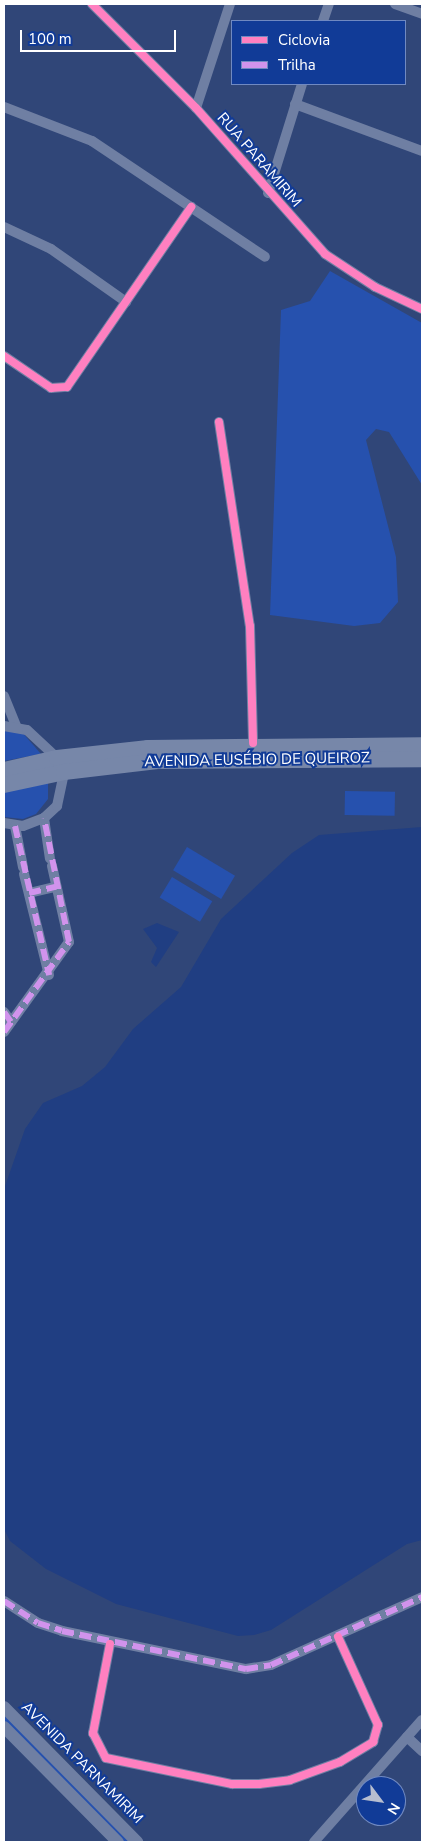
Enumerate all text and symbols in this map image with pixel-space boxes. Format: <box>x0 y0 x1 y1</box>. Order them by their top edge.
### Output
scale bar <box>22 20 179 52</box>
legend <box>231 20 406 85</box>
text: 100 m <box>28 29 72 49</box>
text: Ciclovia <box>278 30 330 50</box>
text: Trilha <box>278 55 316 75</box>
street label: RUA PARAMIRIM <box>213 109 305 211</box>
street label: AVENIDA EUSÉBIO DE QUEIROZ <box>144 749 370 771</box>
street label: AVENIDA PARNAMIRIM <box>17 1698 147 1828</box>
north arrow <box>356 1776 406 1826</box>
text: N <box>383 1799 404 1818</box>

